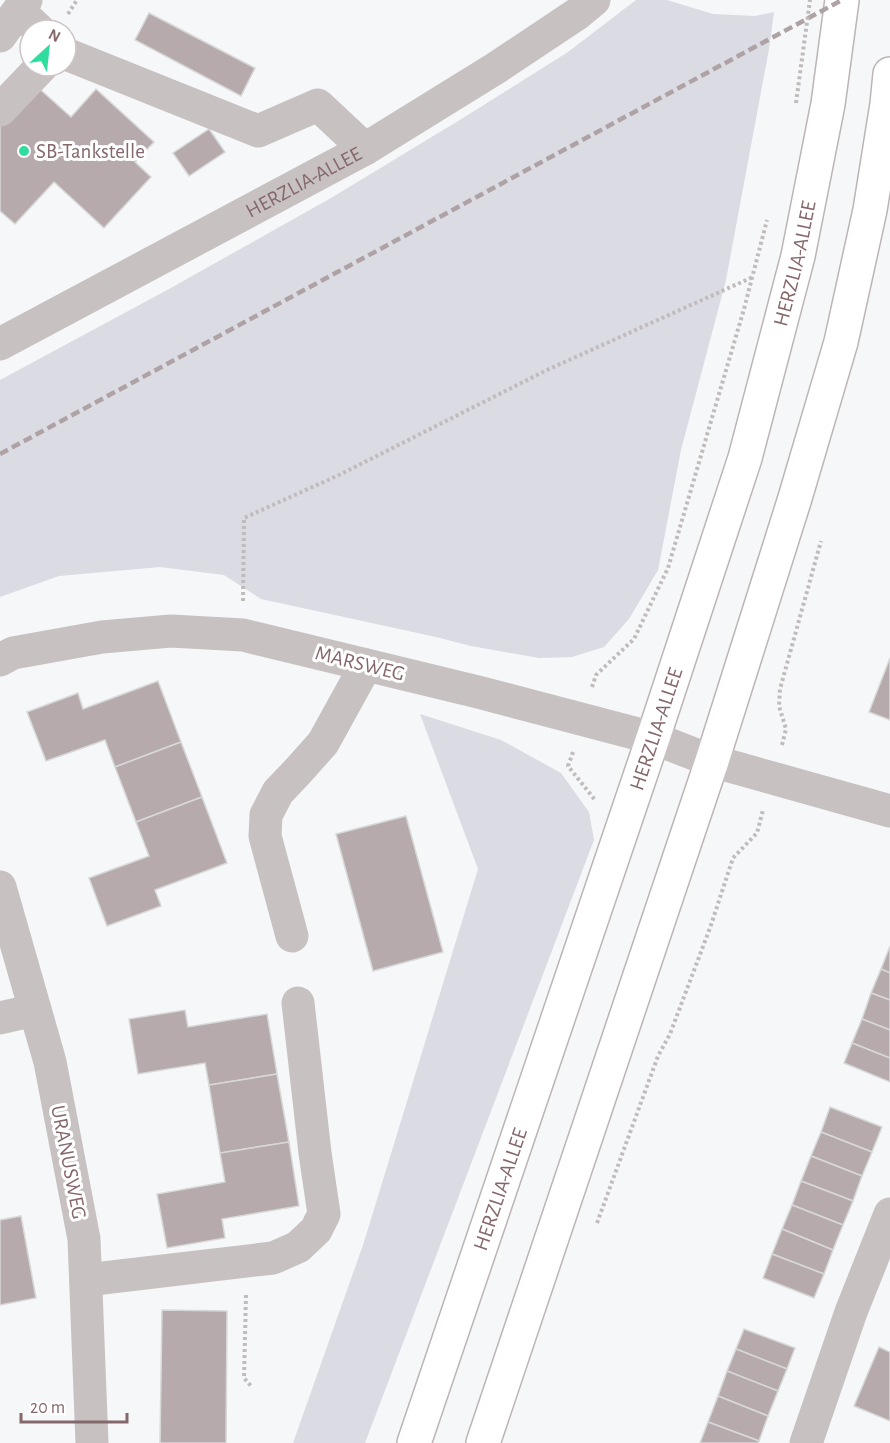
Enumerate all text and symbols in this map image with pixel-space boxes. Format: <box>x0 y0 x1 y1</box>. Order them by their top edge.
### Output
north arrow <box>18 18 78 78</box>
text: N <box>46 26 63 45</box>
place label: SB-Tankstelle <box>36 141 145 162</box>
street label: HERZLIA-ALLEE <box>242 143 365 222</box>
marker: SB-Tankstelle <box>17 144 31 158</box>
street label: HERZLIA-ALLEE <box>770 199 820 328</box>
street label: MARSWEG <box>313 642 407 685</box>
street label: HERZLIA-ALLEE <box>626 665 686 793</box>
street label: URANUSWEG <box>47 1103 90 1221</box>
street label: HERZLIA-ALLEE <box>470 1125 531 1253</box>
scale bar <box>21 1386 128 1424</box>
text: 20 m <box>30 1399 65 1417</box>

